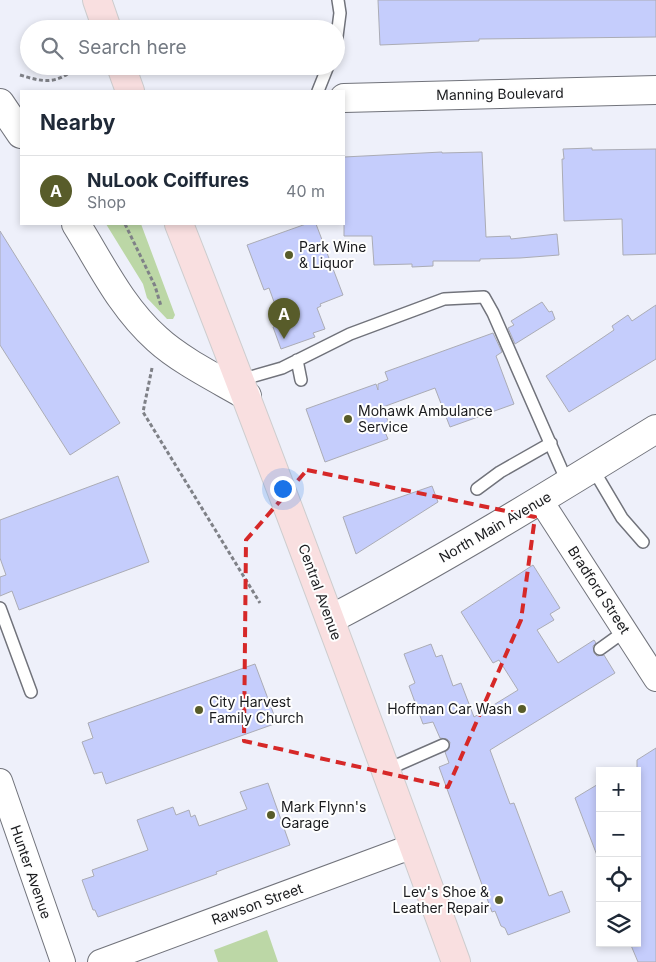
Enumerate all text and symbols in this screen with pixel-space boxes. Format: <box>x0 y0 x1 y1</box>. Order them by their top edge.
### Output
search box <box>20 20 345 75</box>
icon: search <box>38 34 66 62</box>
text: Search here <box>78 36 187 59</box>
street label: Manning Boulevard <box>436 84 564 103</box>
text: Nearby <box>40 110 115 135</box>
text: NuLook Coiffures <box>87 169 249 192</box>
text: A <box>50 181 62 201</box>
text: 40 m <box>286 181 325 201</box>
text: Shop <box>87 192 126 212</box>
place label: Park Wine & Liquor <box>299 238 367 271</box>
marker: Park Wine & Liquor <box>283 249 295 261</box>
pin: A <box>268 298 300 339</box>
place label: Mohawk Ambulance Service <box>358 402 493 435</box>
marker: Mohawk Ambulance Service <box>342 413 354 425</box>
your location <box>270 476 296 502</box>
street label: North Main Avenue <box>436 488 554 566</box>
street label: Central Avenue <box>295 542 346 642</box>
street label: Bradford Street <box>565 543 634 637</box>
place label: City Harvest Family Church <box>209 693 304 726</box>
place label: Hoffman Car Wash <box>387 700 512 717</box>
marker: Hoffman Car Wash <box>516 703 528 715</box>
marker: City Harvest Family Church <box>193 704 205 716</box>
map controls <box>596 767 641 947</box>
button: + <box>596 767 641 812</box>
place label: Mark Flynn's Garage <box>281 798 366 831</box>
marker: Mark Flynn's Garage <box>265 809 277 821</box>
button: − <box>596 812 641 857</box>
street label: Hunter Avenue <box>7 823 55 921</box>
button: locate <box>596 857 641 902</box>
street label: Rawson Street <box>209 879 305 928</box>
place label: Lev's Shoe & Leather Repair <box>392 883 489 916</box>
marker: Lev's Shoe & Leather Repair <box>493 894 505 906</box>
button: layers <box>596 902 641 947</box>

